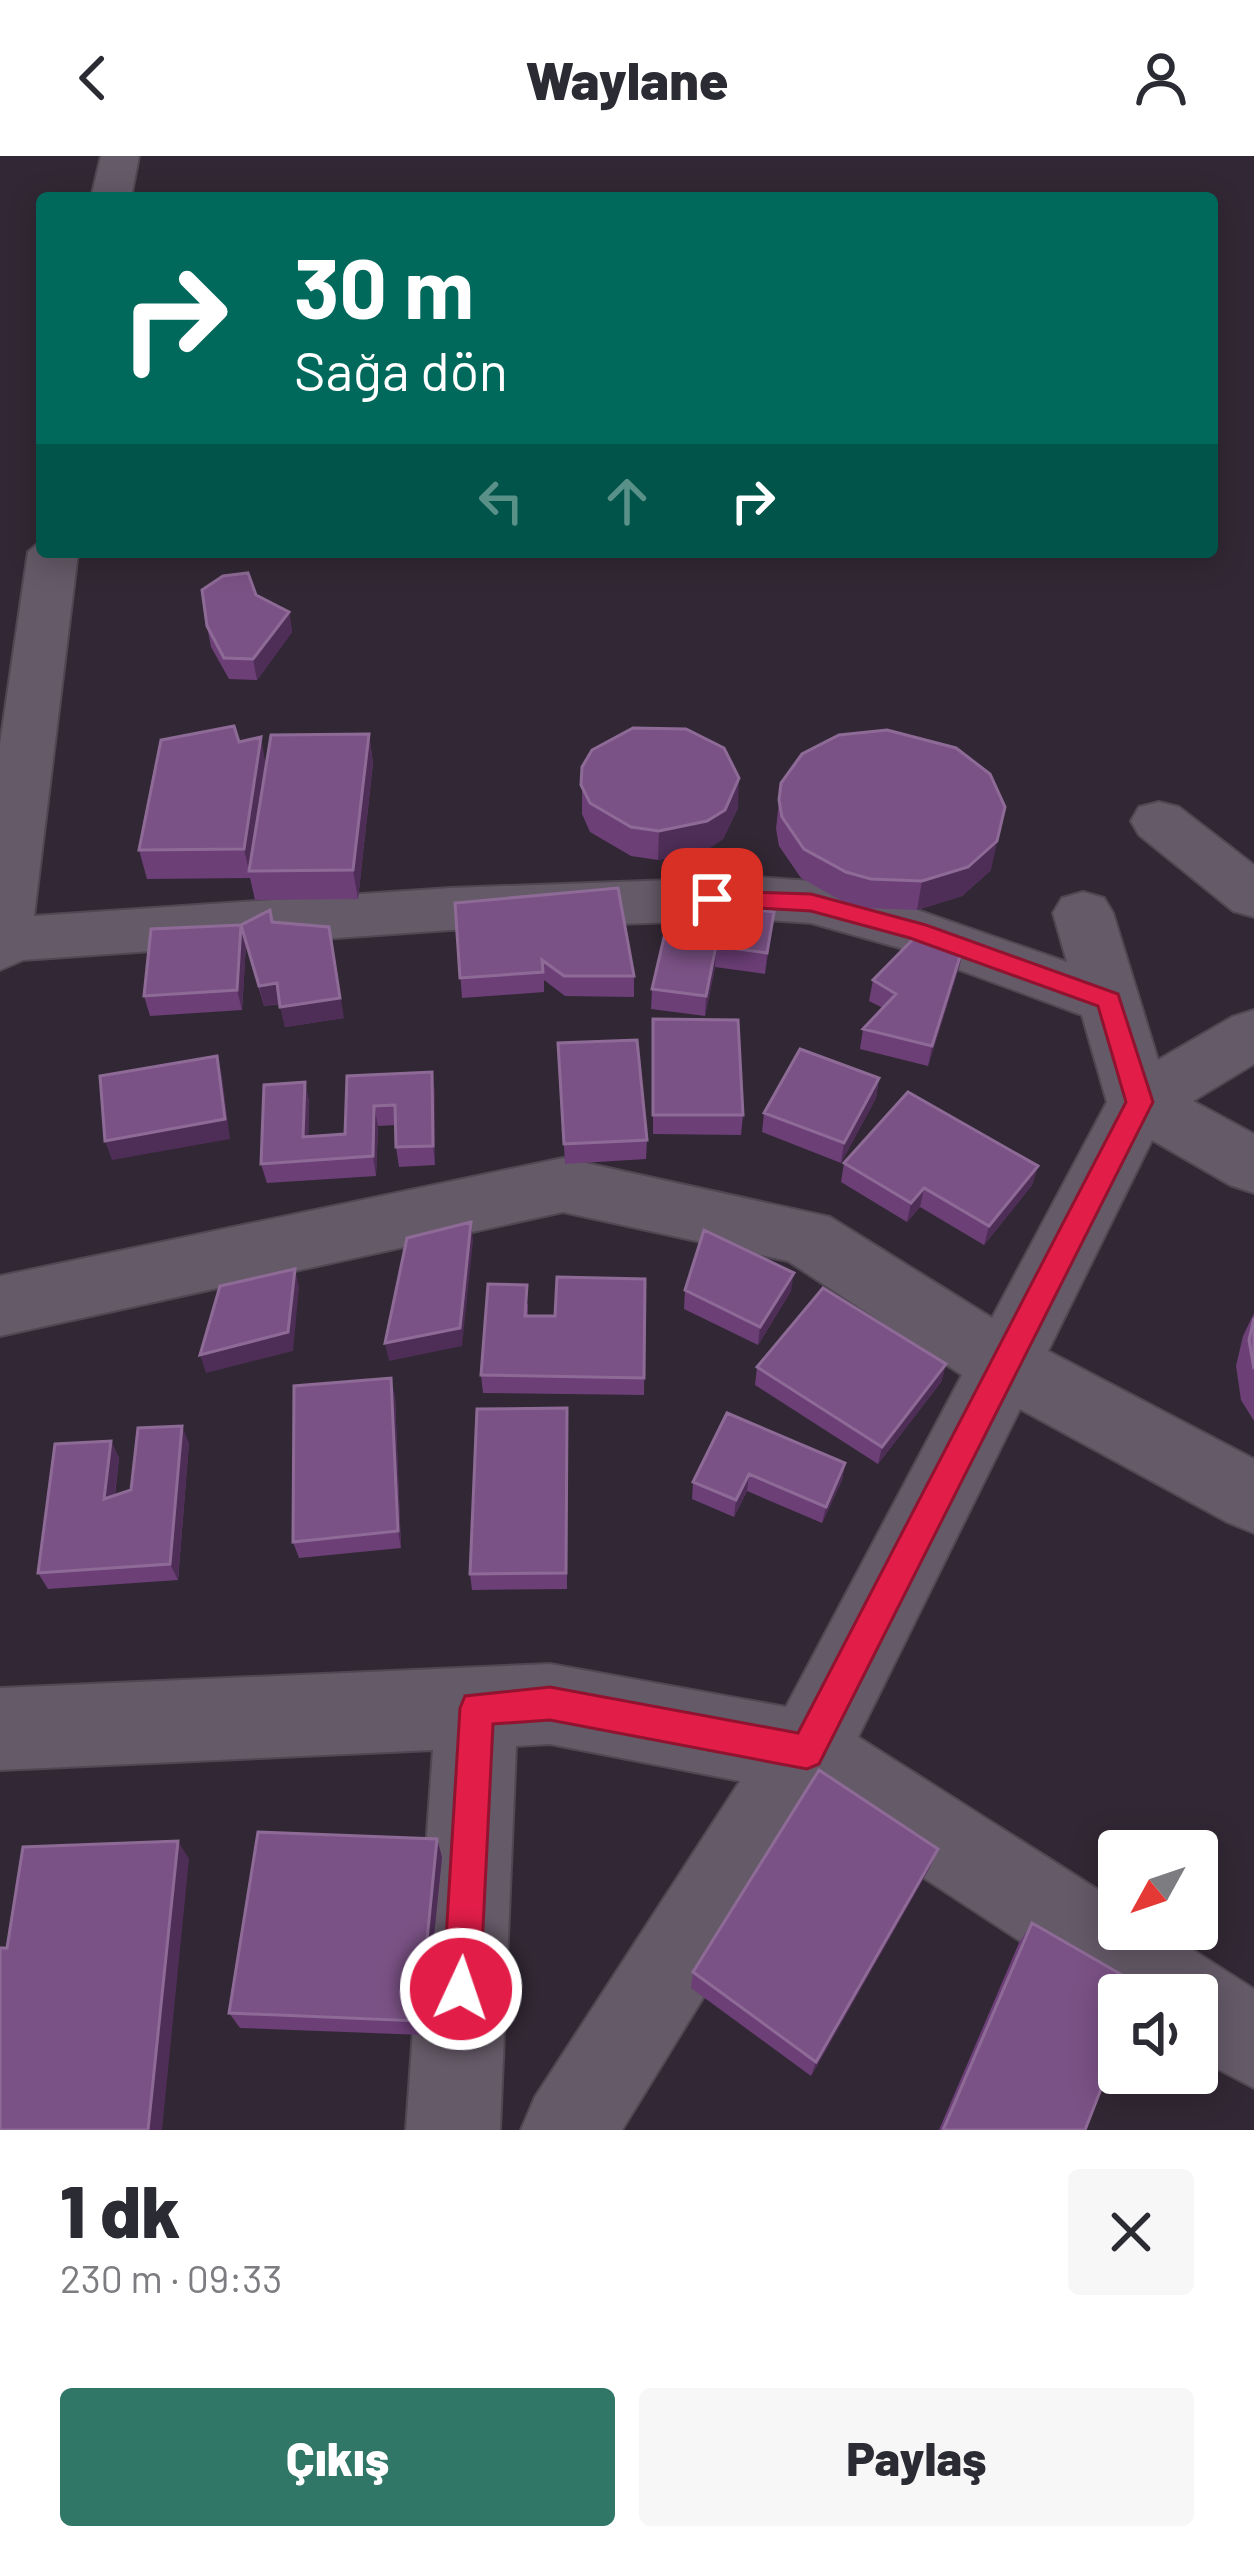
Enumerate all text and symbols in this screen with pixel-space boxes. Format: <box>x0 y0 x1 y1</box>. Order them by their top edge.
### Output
icon: back <box>60 45 126 111</box>
icon: person <box>1128 45 1194 111</box>
text: Waylane <box>526 46 729 111</box>
text: 30 m <box>294 235 474 336</box>
icon: right <box>96 240 252 396</box>
text: Sağa dön <box>294 337 508 402</box>
icon: left <box>468 468 534 534</box>
icon: ahead <box>594 468 660 534</box>
icon: right <box>720 468 786 534</box>
pin <box>661 848 763 950</box>
icon: arrive <box>679 866 745 932</box>
north arrow <box>1098 1830 1218 1950</box>
map controls <box>1098 1830 1218 2094</box>
position arrow <box>398 1926 524 2052</box>
button: sound <box>1098 1974 1218 2094</box>
text: 1 dk <box>60 2166 180 2252</box>
button: close <box>1068 2169 1194 2295</box>
text: 230 m · 09:33 <box>60 2254 282 2301</box>
button: Çıkış <box>60 2388 615 2526</box>
button: Paylaş <box>639 2388 1194 2526</box>

